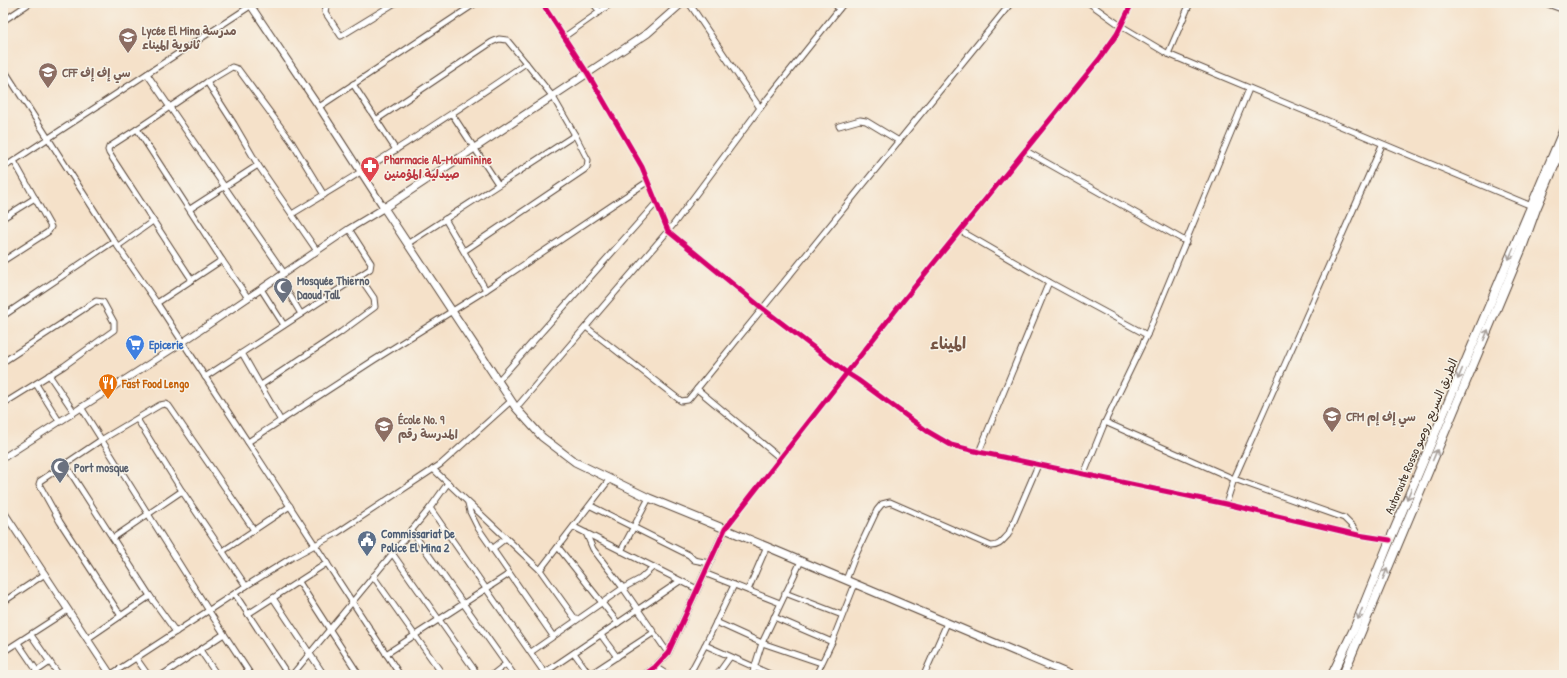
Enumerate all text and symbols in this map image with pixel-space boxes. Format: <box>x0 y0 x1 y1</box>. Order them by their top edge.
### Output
place label: Lycée El Mina مدرسة ثانوية الميناء <box>142 22 237 53</box>
school or university icon: Lycée El Mina مدرسة ثانوية الميناء <box>117 26 139 54</box>
school or university icon: CFF سي إف إف <box>37 61 59 89</box>
place label: CFF سي إف إف <box>62 64 131 84</box>
place label: Pharmacie Al-Mouminine صيدلية المؤمنين <box>384 151 492 182</box>
pharmacy icon: Pharmacie Al-Mouminine صيدلية المؤمنين <box>359 155 381 183</box>
one-way arrow <box>1507 248 1514 260</box>
place label: Mosquée Thierno Daoud Tall <box>297 272 369 303</box>
mosque icon: Mosquée Thierno Daoud Tall <box>272 276 294 304</box>
one-way arrow <box>1482 329 1490 341</box>
district label: الميناء <box>930 332 966 354</box>
supermarket icon: Epicerie <box>124 333 146 361</box>
place label: Epicerie <box>149 336 184 354</box>
street label: Autoroute Rosso الطريق السريع روصو <box>1380 355 1463 517</box>
one-way arrow <box>1456 368 1463 380</box>
restaurant icon: Fast Food Lengo <box>97 372 119 400</box>
place label: Fast Food Lengo <box>121 375 189 393</box>
school or university icon: CFM سي إف إم <box>1321 405 1343 433</box>
place label: CFM سي إف إم <box>1346 408 1416 428</box>
place label: École No. 9 المدرسة رقم <box>398 411 458 443</box>
school or university icon: École No. 9 المدرسة رقم <box>373 415 395 443</box>
one-way arrow <box>1432 449 1440 461</box>
mosque icon: Port mosque <box>49 456 71 484</box>
place label: Port mosque <box>74 459 129 477</box>
one-way arrow <box>1405 487 1413 499</box>
place label: Commissariat De Police El Mina 2 <box>381 525 455 556</box>
public building icon: Commissariat De Police El Mina 2 <box>356 529 378 557</box>
one-way arrow <box>1382 569 1390 581</box>
one-way arrow <box>1356 607 1363 619</box>

